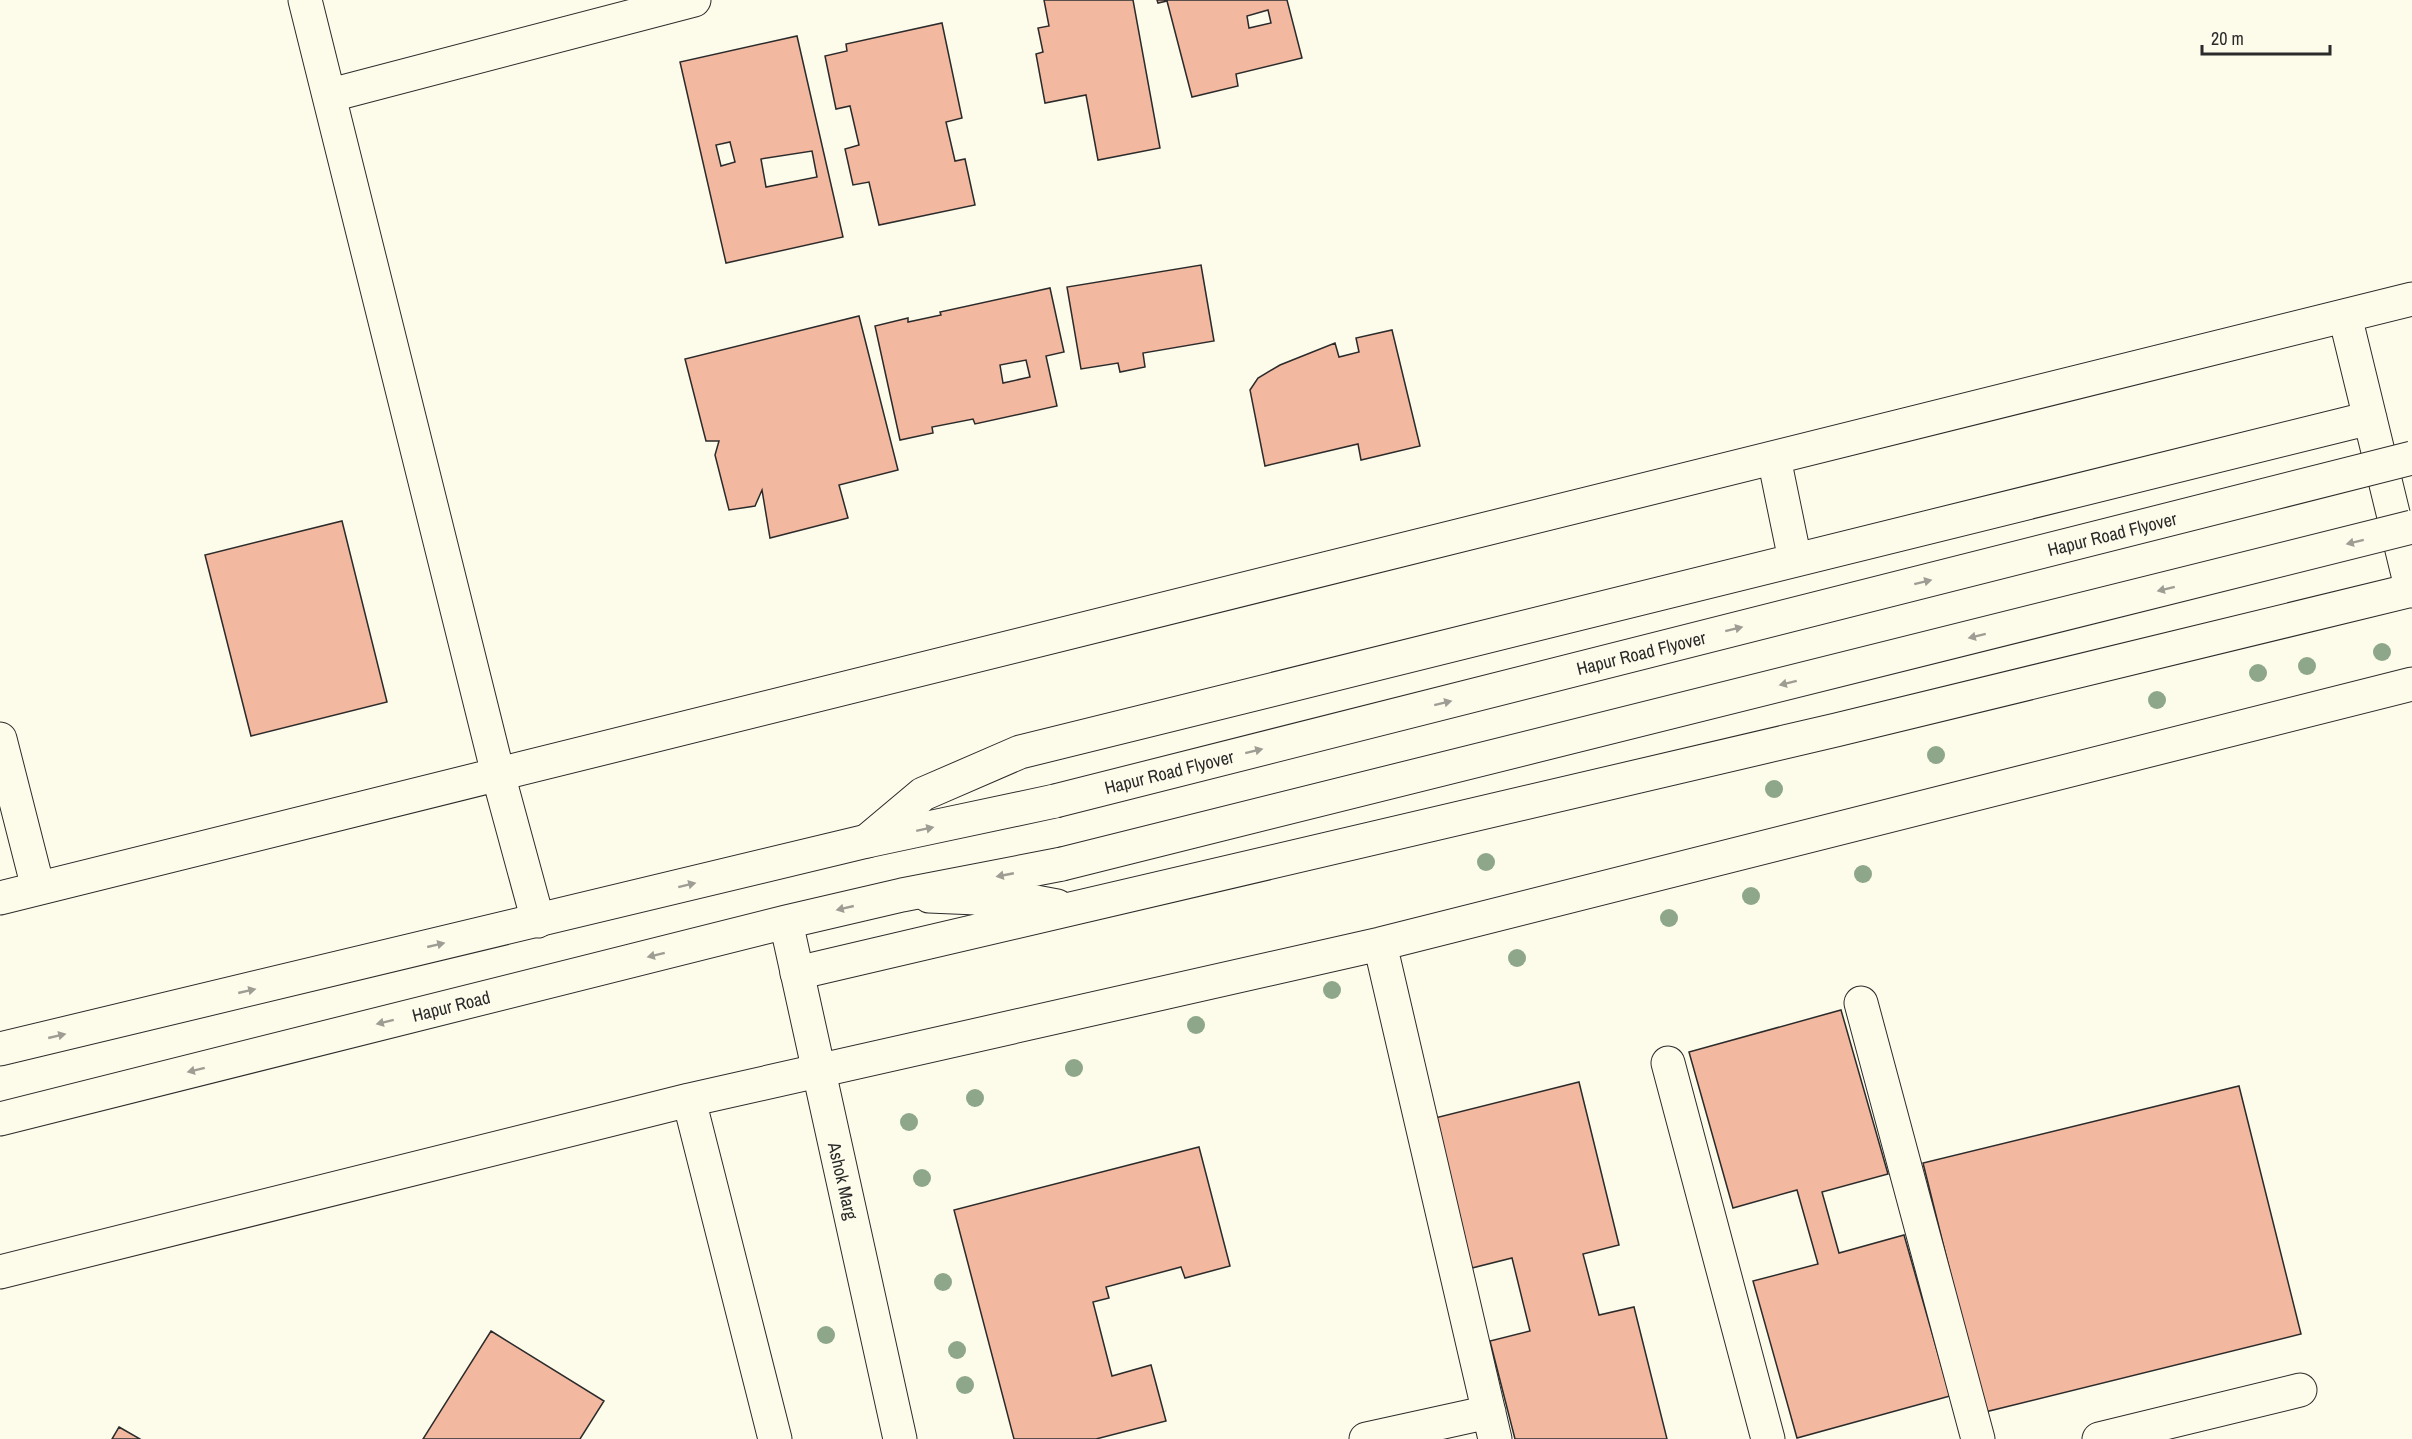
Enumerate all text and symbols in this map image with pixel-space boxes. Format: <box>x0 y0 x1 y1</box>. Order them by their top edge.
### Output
scale bar <box>2202 18 2330 56</box>
text: 20 m <box>2211 26 2244 51</box>
street label: Hapur Road Flyover <box>2045 506 2179 562</box>
one-way arrow <box>2346 537 2364 547</box>
one-way arrow <box>1914 576 1932 586</box>
one-way arrow <box>2157 584 2175 594</box>
one-way arrow <box>1725 624 1743 634</box>
street label: Hapur Road Flyover <box>1574 625 1708 681</box>
one-way arrow <box>1968 631 1986 641</box>
one-way arrow <box>1778 679 1797 689</box>
one-way arrow <box>1434 698 1453 708</box>
street label: Hapur Road Flyover <box>1102 744 1236 800</box>
one-way arrow <box>1246 746 1264 755</box>
one-way arrow <box>915 824 934 833</box>
one-way arrow <box>995 871 1014 880</box>
one-way arrow <box>678 880 696 890</box>
one-way arrow <box>836 904 855 914</box>
one-way arrow <box>427 940 445 950</box>
one-way arrow <box>647 950 665 960</box>
street label: Hapur Road <box>409 984 493 1028</box>
one-way arrow <box>237 985 256 995</box>
one-way arrow <box>376 1018 395 1028</box>
one-way arrow <box>48 1030 66 1040</box>
one-way arrow <box>187 1065 205 1075</box>
street label: Ashok Marg <box>822 1139 864 1223</box>

